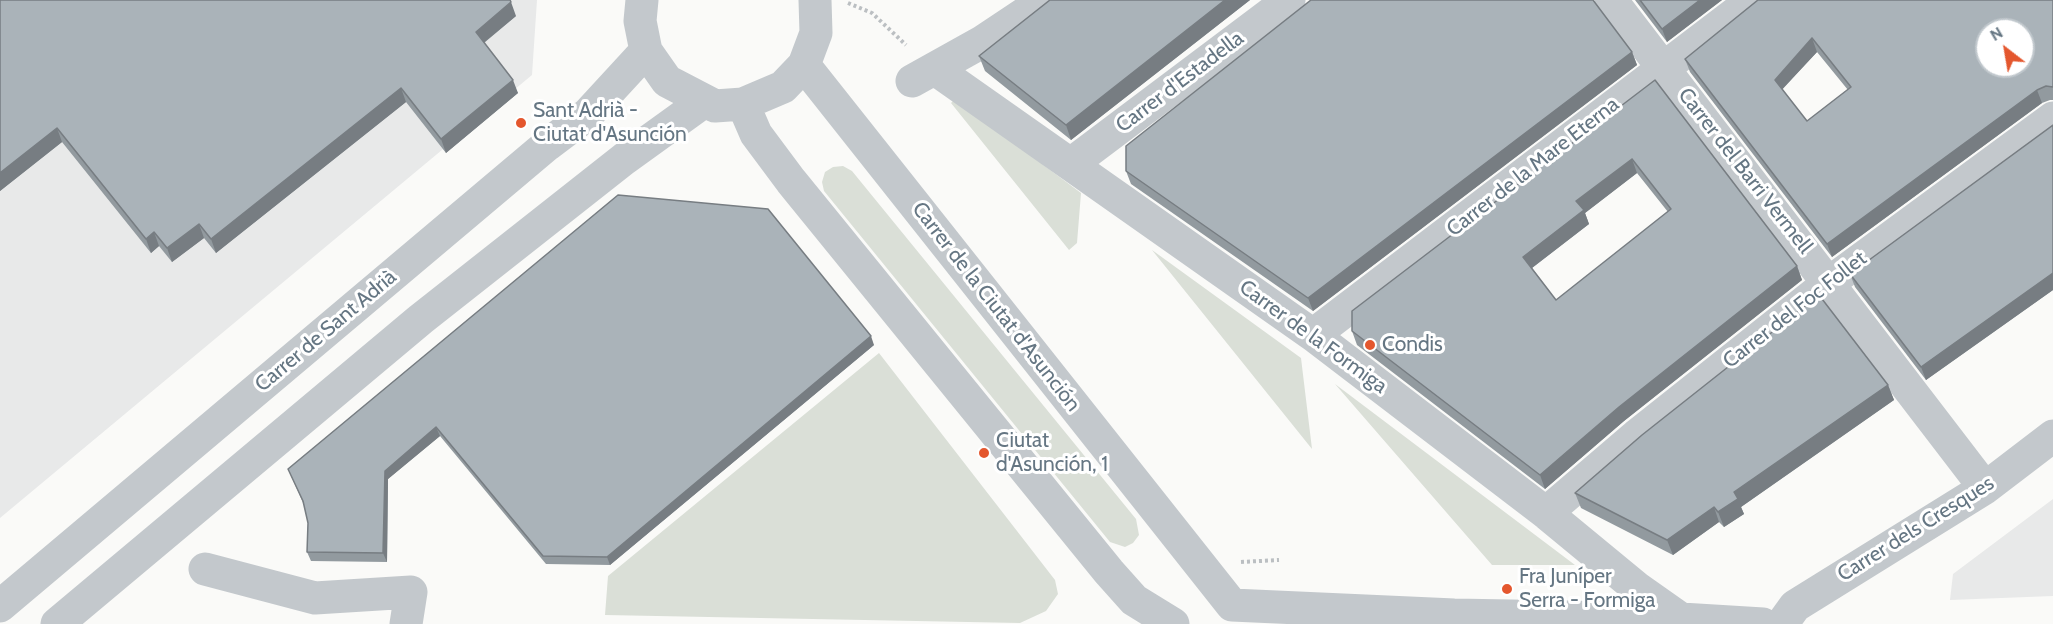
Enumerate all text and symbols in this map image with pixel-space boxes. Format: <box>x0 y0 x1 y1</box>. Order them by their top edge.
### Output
north arrow <box>1975 18 2035 78</box>
text: N <box>1987 23 2006 45</box>
street label: Carrer d'Estadella <box>1111 26 1249 138</box>
street label: Carrer del Barri Vermell <box>1672 83 1818 259</box>
street label: Carrer de la Mare Eterna <box>1442 92 1624 242</box>
place label: Sant Adrià - Ciutat d'Asunción <box>533 98 687 148</box>
marker: Sant Adrià - Ciutat d'Asunción <box>514 116 528 130</box>
street label: Carrer de la Ciutat d'Asunción <box>906 197 1086 417</box>
street label: Carrer del Foc Follet <box>1718 246 1872 374</box>
street label: Carrer de Sant Adrià <box>250 265 402 397</box>
street label: Carrer de la Formiga <box>1234 275 1392 399</box>
place label: Condis <box>1382 332 1443 358</box>
marker: Condis <box>1363 338 1377 352</box>
place label: Ciutat d'Asunción, 1 <box>996 428 1108 478</box>
marker: Ciutat d'Asunción, 1 <box>977 446 991 460</box>
street label: Carrer dels Cresques <box>1833 471 1999 587</box>
place label: Fra Juníper Serra - Formiga <box>1519 564 1655 614</box>
marker: Fra Juníper Serra - Formiga <box>1500 582 1514 596</box>

